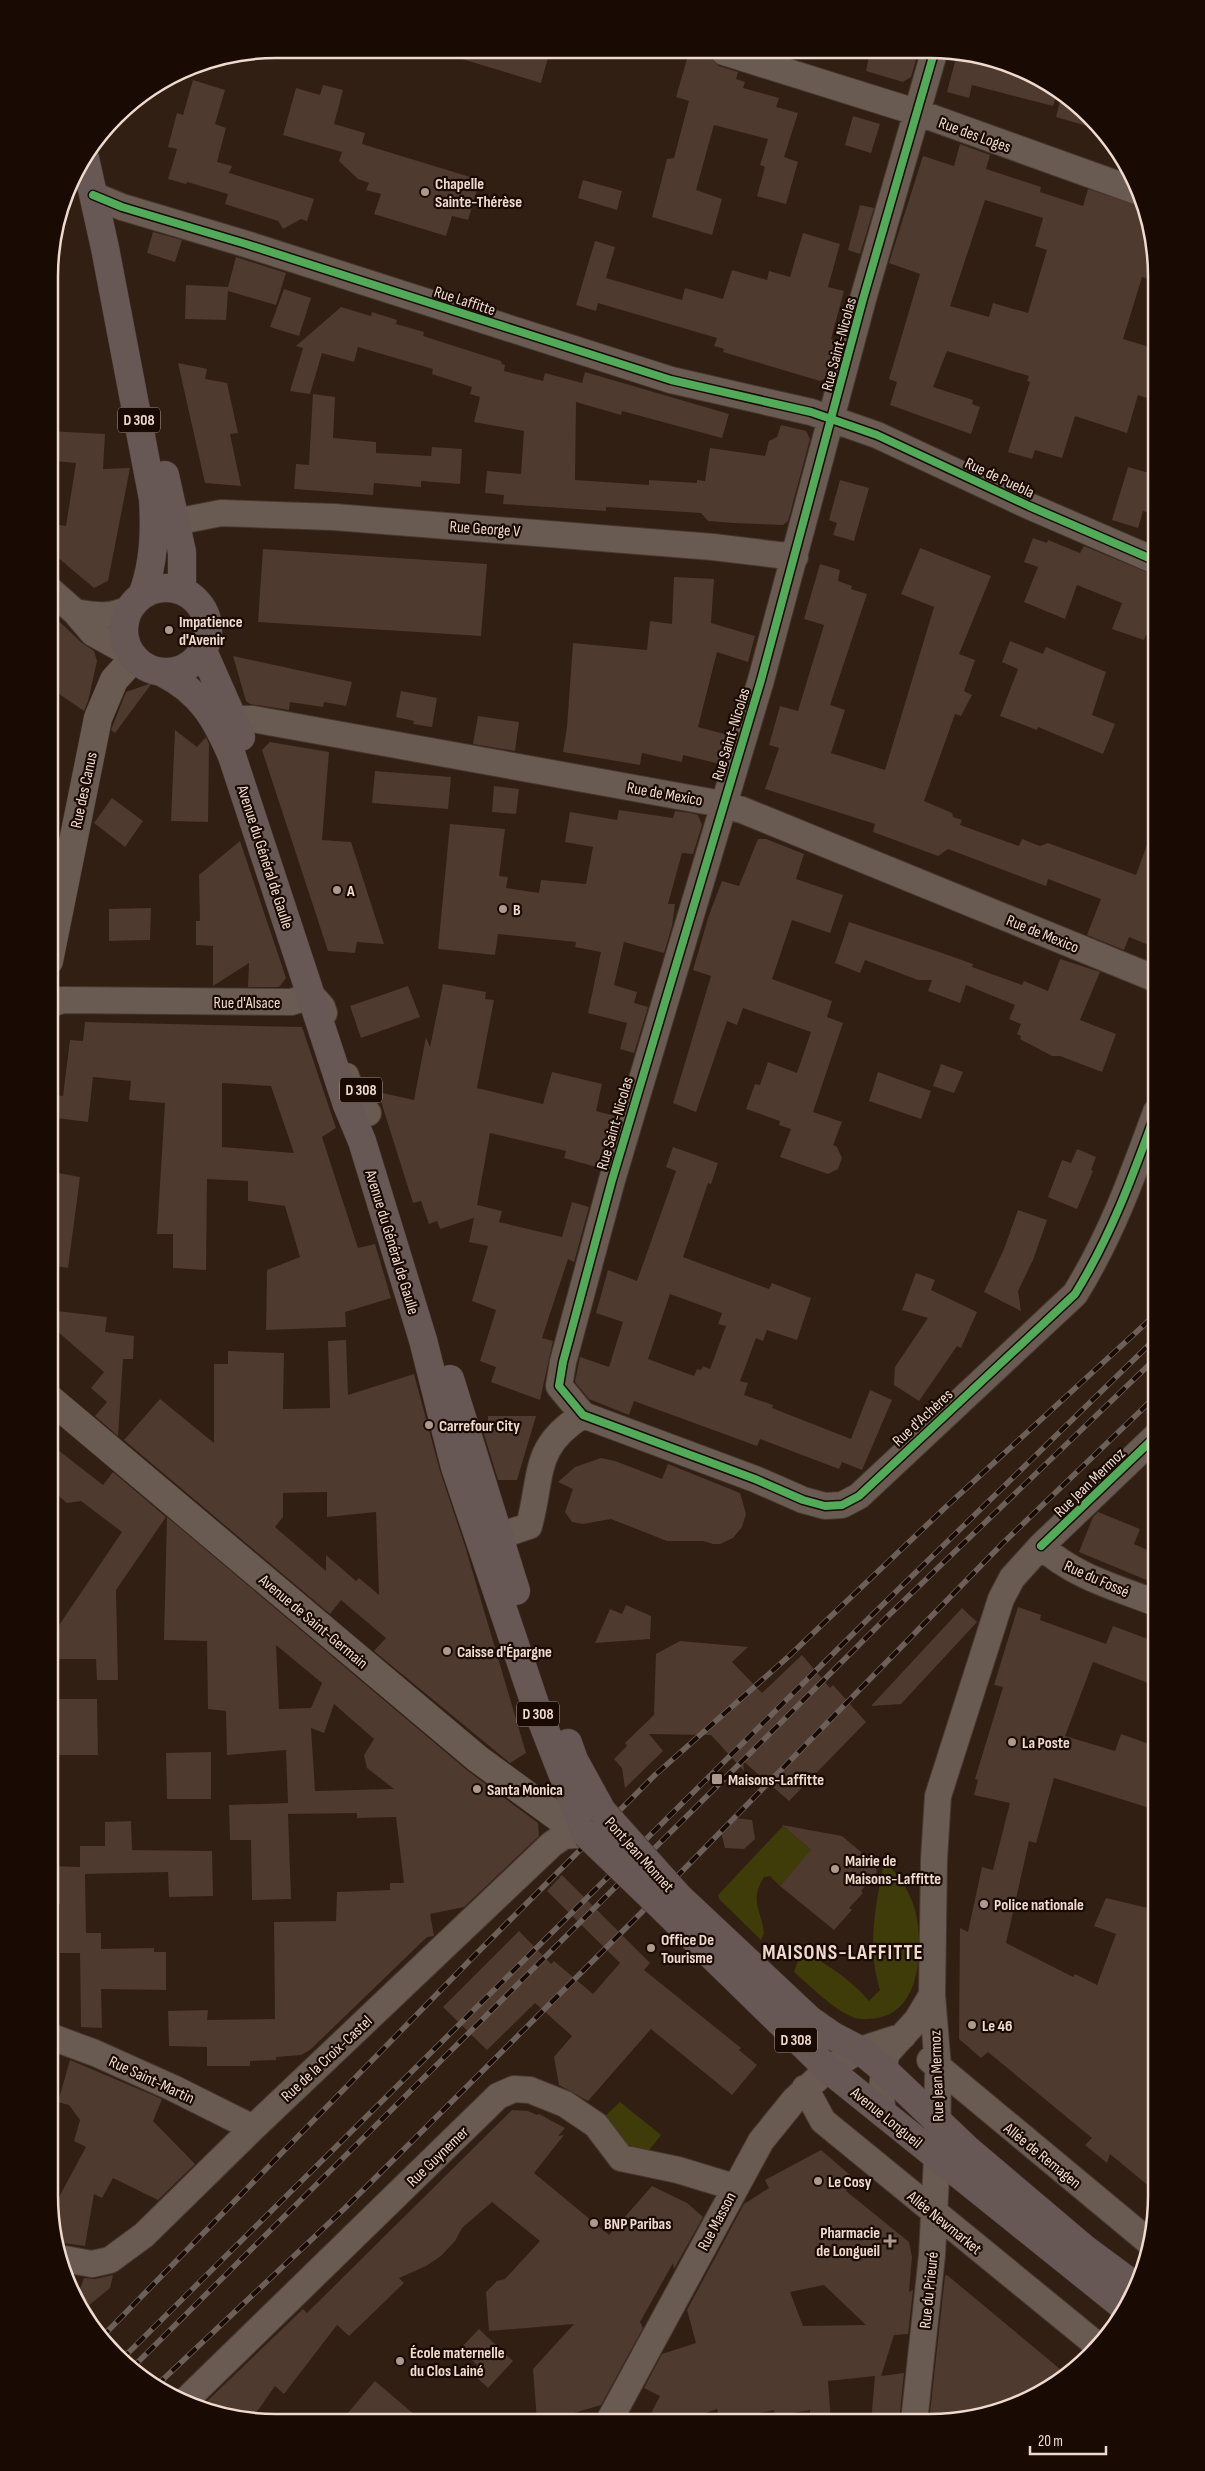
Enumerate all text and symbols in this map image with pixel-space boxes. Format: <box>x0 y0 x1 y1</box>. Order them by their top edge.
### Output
street label: Rue des Loges <box>936 114 1013 157</box>
place label: Chapelle Sainte-Thérèse <box>435 175 522 212</box>
marker: Chapelle Sainte-Thérèse <box>419 186 431 198</box>
street label: Rue Laffitte <box>431 283 498 320</box>
street label: Rue Saint-Nicolas <box>818 295 861 393</box>
road number: D 308 <box>118 408 160 432</box>
street label: Rue de Puebla <box>962 454 1037 503</box>
street label: Rue George V <box>449 518 522 541</box>
place label: Impatience d'Avenir <box>179 613 243 650</box>
marker: Impatience d'Avenir <box>163 624 175 636</box>
street label: Rue Saint-Nicolas <box>708 686 755 783</box>
street label: Rue des Canus <box>67 750 102 830</box>
street label: Rue de Mexico <box>625 778 704 810</box>
street label: Avenue du Général de Gaulle <box>232 782 297 932</box>
place label: A <box>346 882 355 901</box>
marker: A <box>331 884 343 896</box>
place label: B <box>513 901 521 920</box>
marker: B <box>497 903 509 915</box>
street label: Rue de Mexico <box>1003 911 1081 958</box>
street label: Rue d'Alsace <box>214 994 280 1013</box>
street label: Rue Saint-Nicolas <box>593 1075 638 1172</box>
road number: D 308 <box>340 1078 382 1102</box>
street label: Avenue du Général de Gaulle <box>360 1167 423 1317</box>
street label: Rue d'Achères <box>889 1385 957 1451</box>
place label: Carrefour City <box>439 1417 520 1436</box>
marker: Carrefour City <box>423 1419 435 1431</box>
street label: Rue Jean Mermoz <box>1051 1444 1130 1522</box>
street label: Rue du Fossé <box>1061 1557 1132 1602</box>
street label: Avenue de Saint-Germain <box>254 1570 371 1673</box>
place label: Caisse d'Épargne <box>457 1643 552 1662</box>
marker: Caisse d'Épargne <box>441 1645 453 1657</box>
road number: D 308 <box>517 1702 559 1726</box>
place label: La Poste <box>1022 1734 1070 1753</box>
marker: La Poste <box>1006 1736 1018 1748</box>
place label: Maisons-Laffitte <box>728 1771 824 1790</box>
marker: Maisons-Laffitte <box>710 1772 724 1786</box>
place label: Santa Monica <box>487 1781 563 1800</box>
marker: Santa Monica <box>471 1783 483 1795</box>
street label: Pont Jean Monnet <box>600 1814 678 1896</box>
place label: Mairie de Maisons-Laffitte <box>845 1852 941 1889</box>
marker: Mairie de Maisons-Laffitte <box>829 1863 841 1875</box>
place label: Police nationale <box>994 1896 1084 1915</box>
marker: Police nationale <box>978 1898 990 1910</box>
place label: Office De Tourisme <box>661 1931 714 1968</box>
district label: MAISONS-LAFFITTE <box>762 1940 924 1965</box>
marker: Office De Tourisme <box>645 1942 657 1954</box>
street label: Rue de la Croix-Castel <box>278 2012 376 2106</box>
place label: Le 46 <box>982 2017 1013 2036</box>
marker: Le 46 <box>966 2019 978 2031</box>
road number: D 308 <box>775 2028 817 2052</box>
street label: Rue Jean Mermoz <box>926 2030 949 2122</box>
street label: Rue Saint-Martin <box>106 2052 197 2108</box>
street label: Avenue Longueil <box>846 2083 926 2153</box>
street label: Allée de Remagen <box>999 2119 1084 2193</box>
street label: Rue Guynemer <box>403 2123 473 2191</box>
place label: Le Cosy <box>828 2173 872 2192</box>
marker: Le Cosy <box>812 2175 824 2187</box>
street label: Allée Newmarket <box>902 2187 985 2259</box>
street label: Rue Masson <box>694 2189 741 2254</box>
place label: BNP Paribas <box>604 2215 671 2234</box>
marker: BNP Paribas <box>588 2217 600 2229</box>
place label: Pharmacie de Longueil <box>816 2224 880 2261</box>
marker: Pharmacie de Longueil <box>884 2235 896 2247</box>
street label: Rue du Prieuré <box>916 2251 943 2330</box>
place label: École maternelle du Clos Lainé <box>410 2344 505 2381</box>
marker: École maternelle du Clos Lainé <box>394 2355 406 2367</box>
scale bar <box>1030 2424 1106 2456</box>
text: 20 m <box>1038 2432 1063 2451</box>

